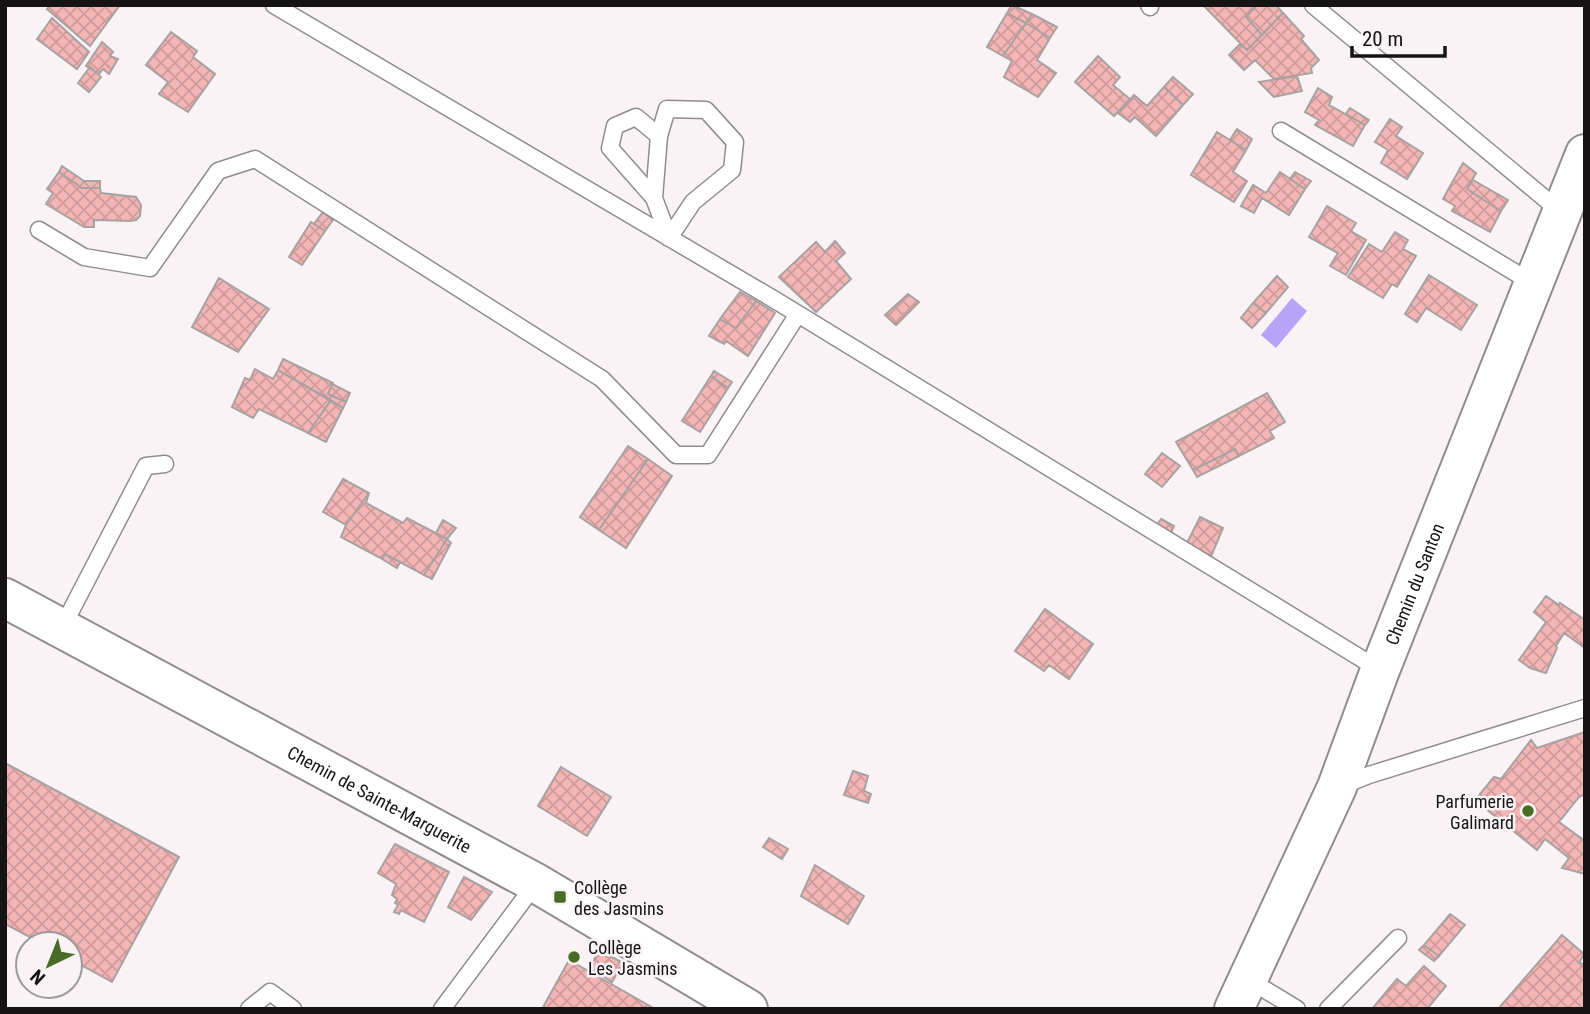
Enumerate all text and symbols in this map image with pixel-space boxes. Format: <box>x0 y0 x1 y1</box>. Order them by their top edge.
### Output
scale bar <box>1352 14 1445 58</box>
text: 20 m <box>1362 27 1403 51</box>
street label: Chemin du Santon <box>1381 520 1448 648</box>
street label: Chemin de Sainte-Marguerite <box>284 741 475 857</box>
place label: Parfumerie Galimard <box>1435 791 1514 833</box>
marker: Parfumerie Galimard <box>1520 803 1536 819</box>
place label: Collège des Jasmins <box>574 877 664 919</box>
marker: Collège des Jasmins <box>552 889 568 905</box>
north arrow <box>14 930 84 1000</box>
place label: Collège Les Jasmins <box>588 937 677 979</box>
marker: Collège Les Jasmins <box>566 949 582 965</box>
text: N <box>26 965 50 989</box>

